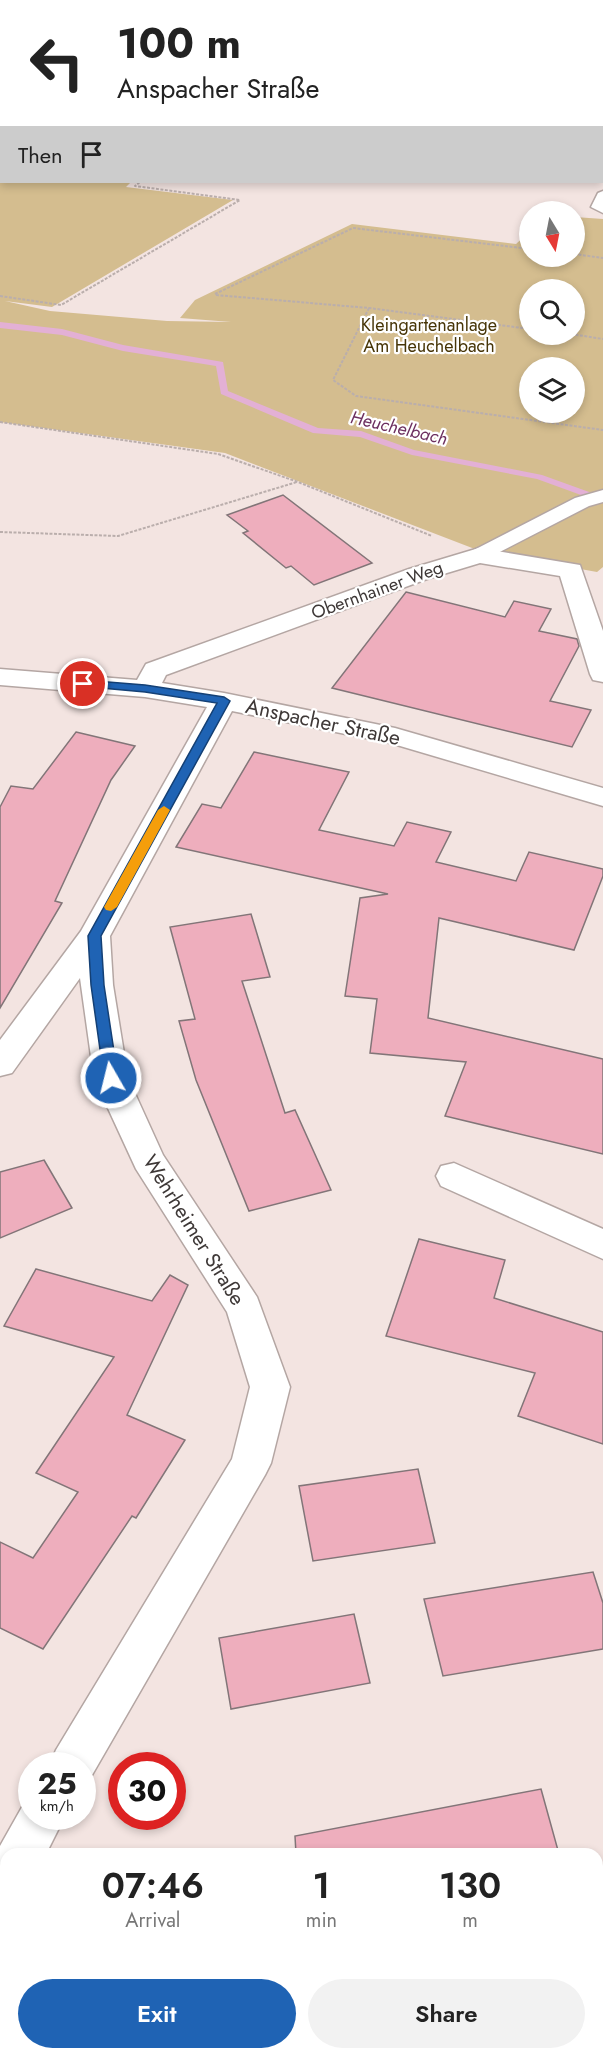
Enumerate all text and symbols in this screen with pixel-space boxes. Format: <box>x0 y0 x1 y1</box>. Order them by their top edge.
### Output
text: 100 m <box>117 13 241 74</box>
icon: left <box>18 24 96 102</box>
text: Anspacher Straße <box>117 69 319 108</box>
icon: arrive <box>75 138 108 171</box>
text: Then <box>18 139 63 171</box>
north arrow <box>519 201 585 267</box>
map controls <box>519 201 585 423</box>
button: search <box>519 279 585 345</box>
park label: Kleingartenanlage Am Heuchelbach <box>361 312 497 359</box>
button: layers <box>519 357 585 423</box>
water label: Heuchelbach <box>348 404 450 452</box>
street label: Obernhainer Weg <box>308 554 446 626</box>
pin <box>57 658 108 709</box>
icon: arrive <box>66 667 99 700</box>
street label: Anspacher Straße <box>243 691 403 753</box>
position arrow <box>79 1046 143 1110</box>
street label: Wehrheimer Straße <box>136 1149 253 1311</box>
speed limit sign: 30 <box>108 1752 186 1830</box>
text: 25 <box>37 1762 77 1805</box>
text: km/h <box>40 1795 74 1817</box>
text: 07:46 <box>102 1859 204 1911</box>
text: 1 <box>313 1859 330 1911</box>
text: 130 <box>439 1859 501 1911</box>
text: Arrival <box>125 1906 180 1935</box>
text: min <box>306 1906 337 1935</box>
text: m <box>462 1906 478 1935</box>
button: Exit <box>18 1979 296 2048</box>
button: Share <box>308 1979 585 2048</box>

